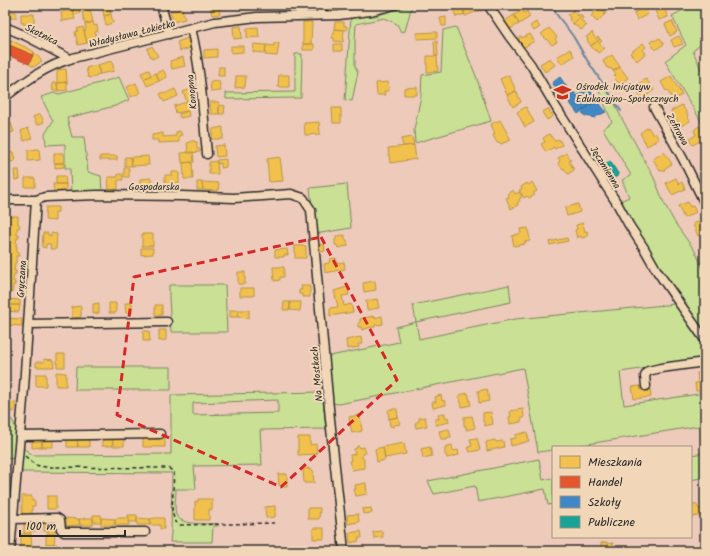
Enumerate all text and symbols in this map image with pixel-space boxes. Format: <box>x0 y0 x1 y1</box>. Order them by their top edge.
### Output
street label: Władysława Łokietka <box>87 15 177 52</box>
street label: Skotnica <box>22 20 61 50</box>
street label: Konopna <box>182 73 202 110</box>
place label: Ośrodek Inicjatyw Edukacyjno-Społecznych <box>576 79 679 107</box>
school or university icon: Ośrodek Inicjatyw Edukacyjno-Społecznych <box>553 82 573 102</box>
street label: Zefirowa <box>662 110 693 149</box>
street label: Jęczmienna <box>586 143 625 192</box>
street label: Gospodarska <box>129 179 180 195</box>
street label: Gryczana <box>13 259 31 298</box>
street label: Na Mostkach <box>307 346 327 402</box>
legend <box>552 446 692 538</box>
text: Mieszkania <box>588 453 643 472</box>
text: Handel <box>588 473 622 492</box>
text: Szkoły <box>588 493 621 512</box>
scale bar <box>20 512 125 538</box>
text: Publiczne <box>588 513 635 532</box>
text: 100 m <box>26 517 57 536</box>

